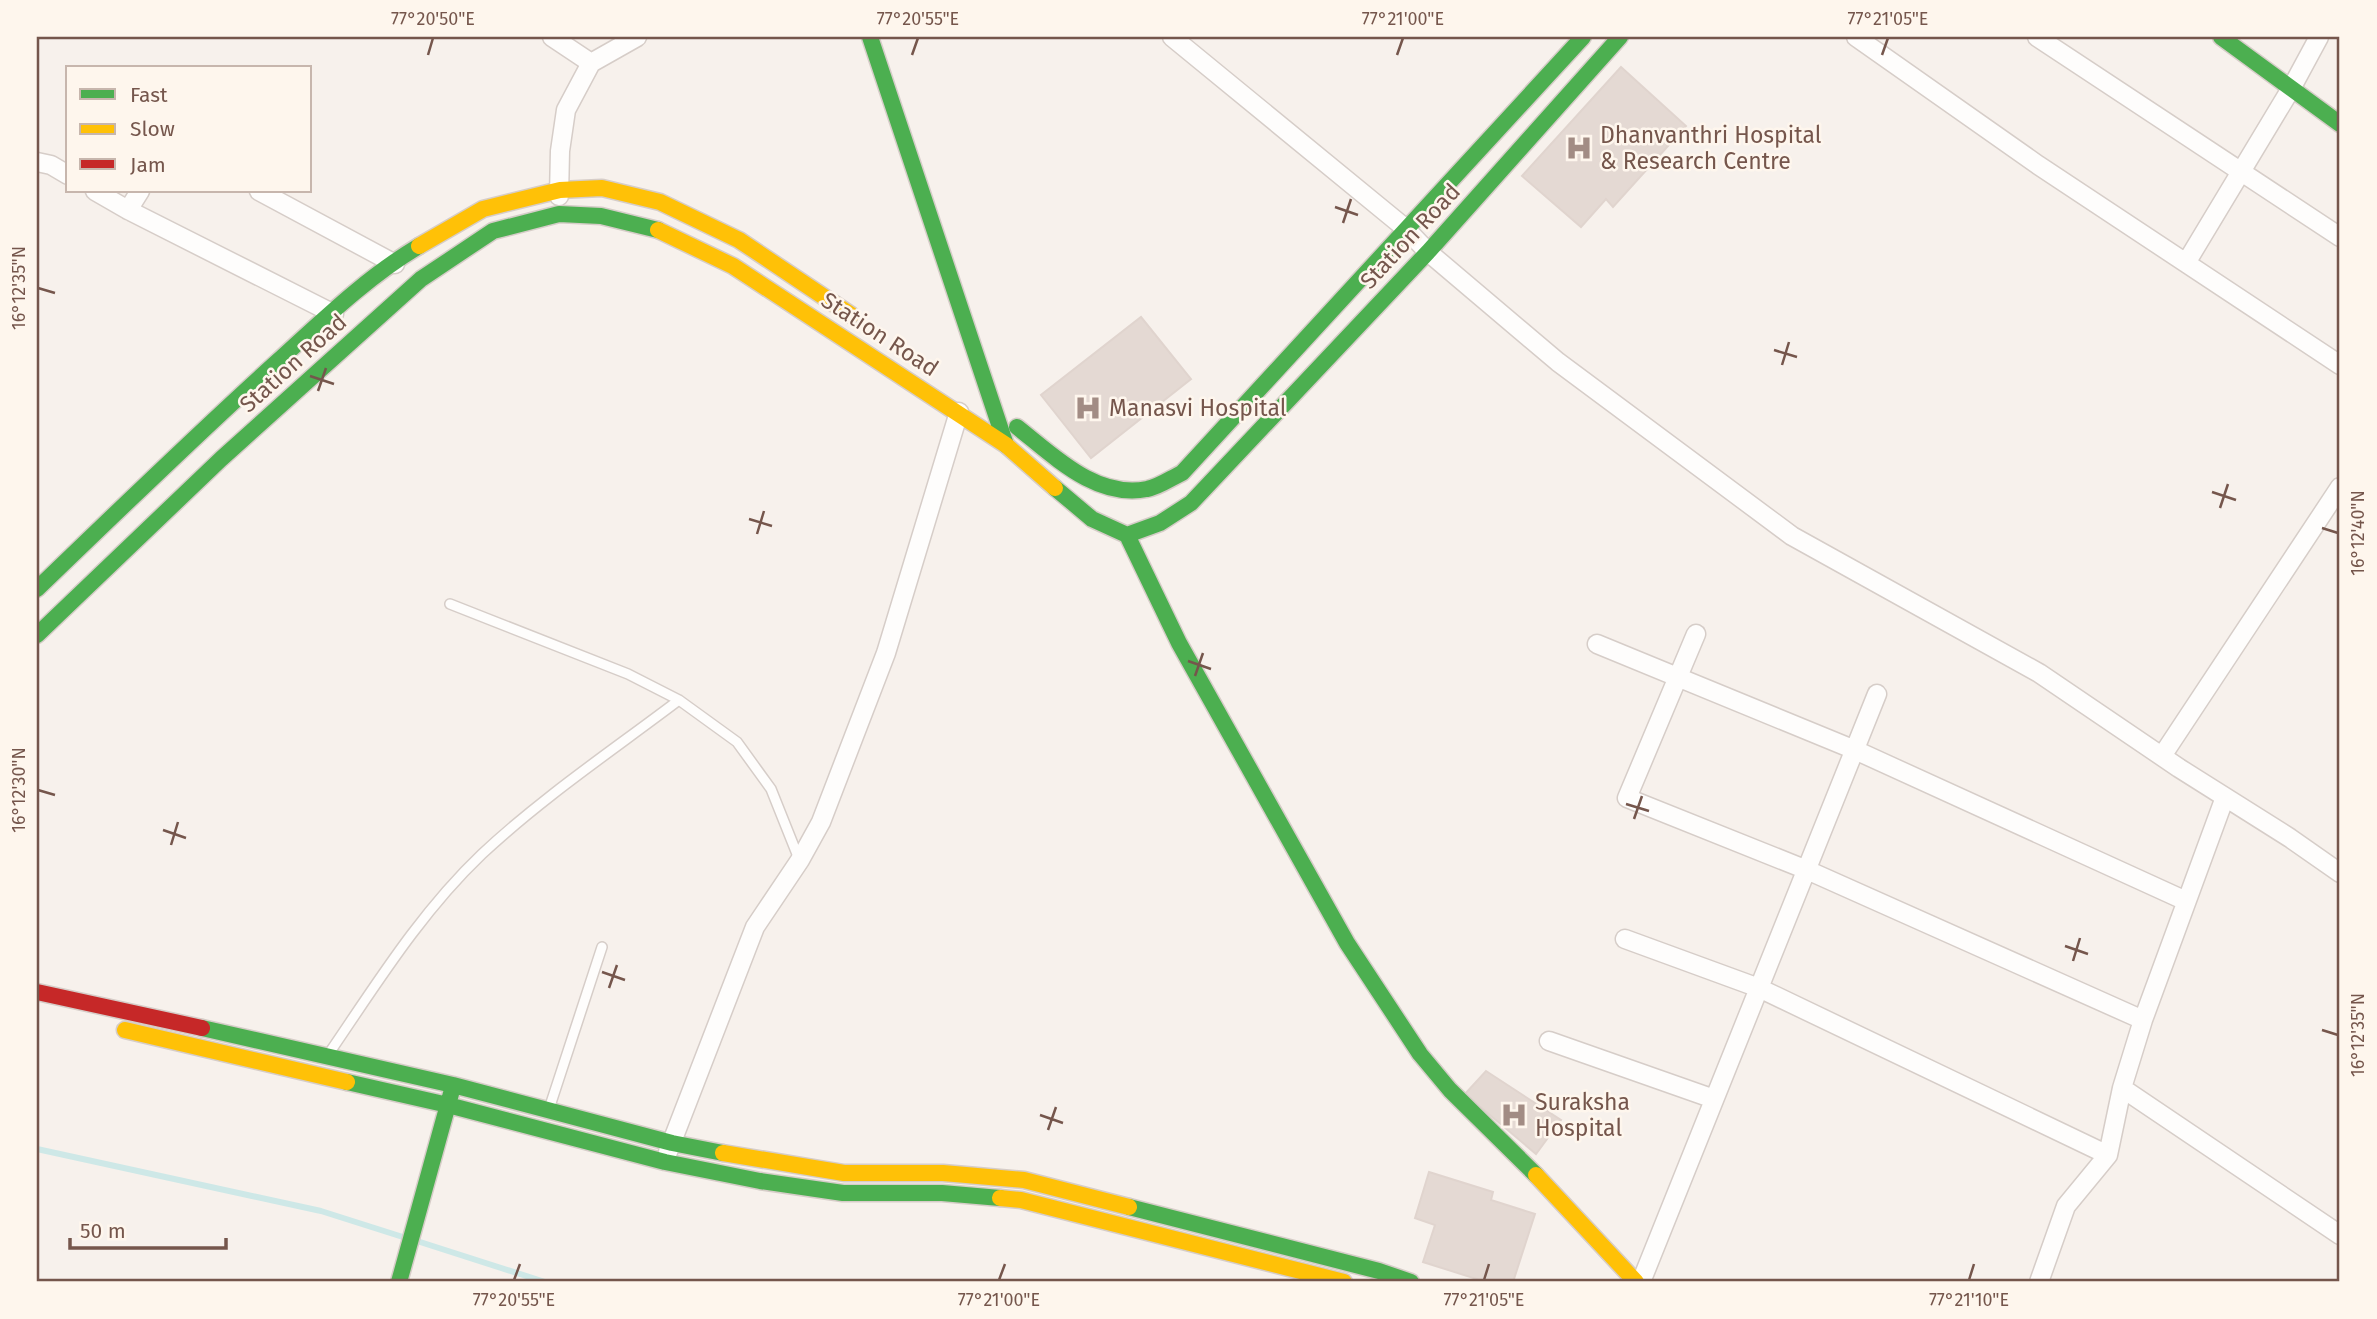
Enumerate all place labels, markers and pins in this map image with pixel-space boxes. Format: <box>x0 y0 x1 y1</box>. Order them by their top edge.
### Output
place label: Dhanvanthri Hospital & Research Centre <box>1600 121 1822 175</box>
hospital icon: Dhanvanthri Hospital & Research Centre <box>1564 133 1594 163</box>
hospital icon: Manasvi Hospital <box>1073 393 1103 423</box>
place label: Manasvi Hospital <box>1109 394 1287 422</box>
place label: Suraksha Hospital <box>1535 1088 1630 1142</box>
hospital icon: Suraksha Hospital <box>1499 1100 1529 1130</box>

